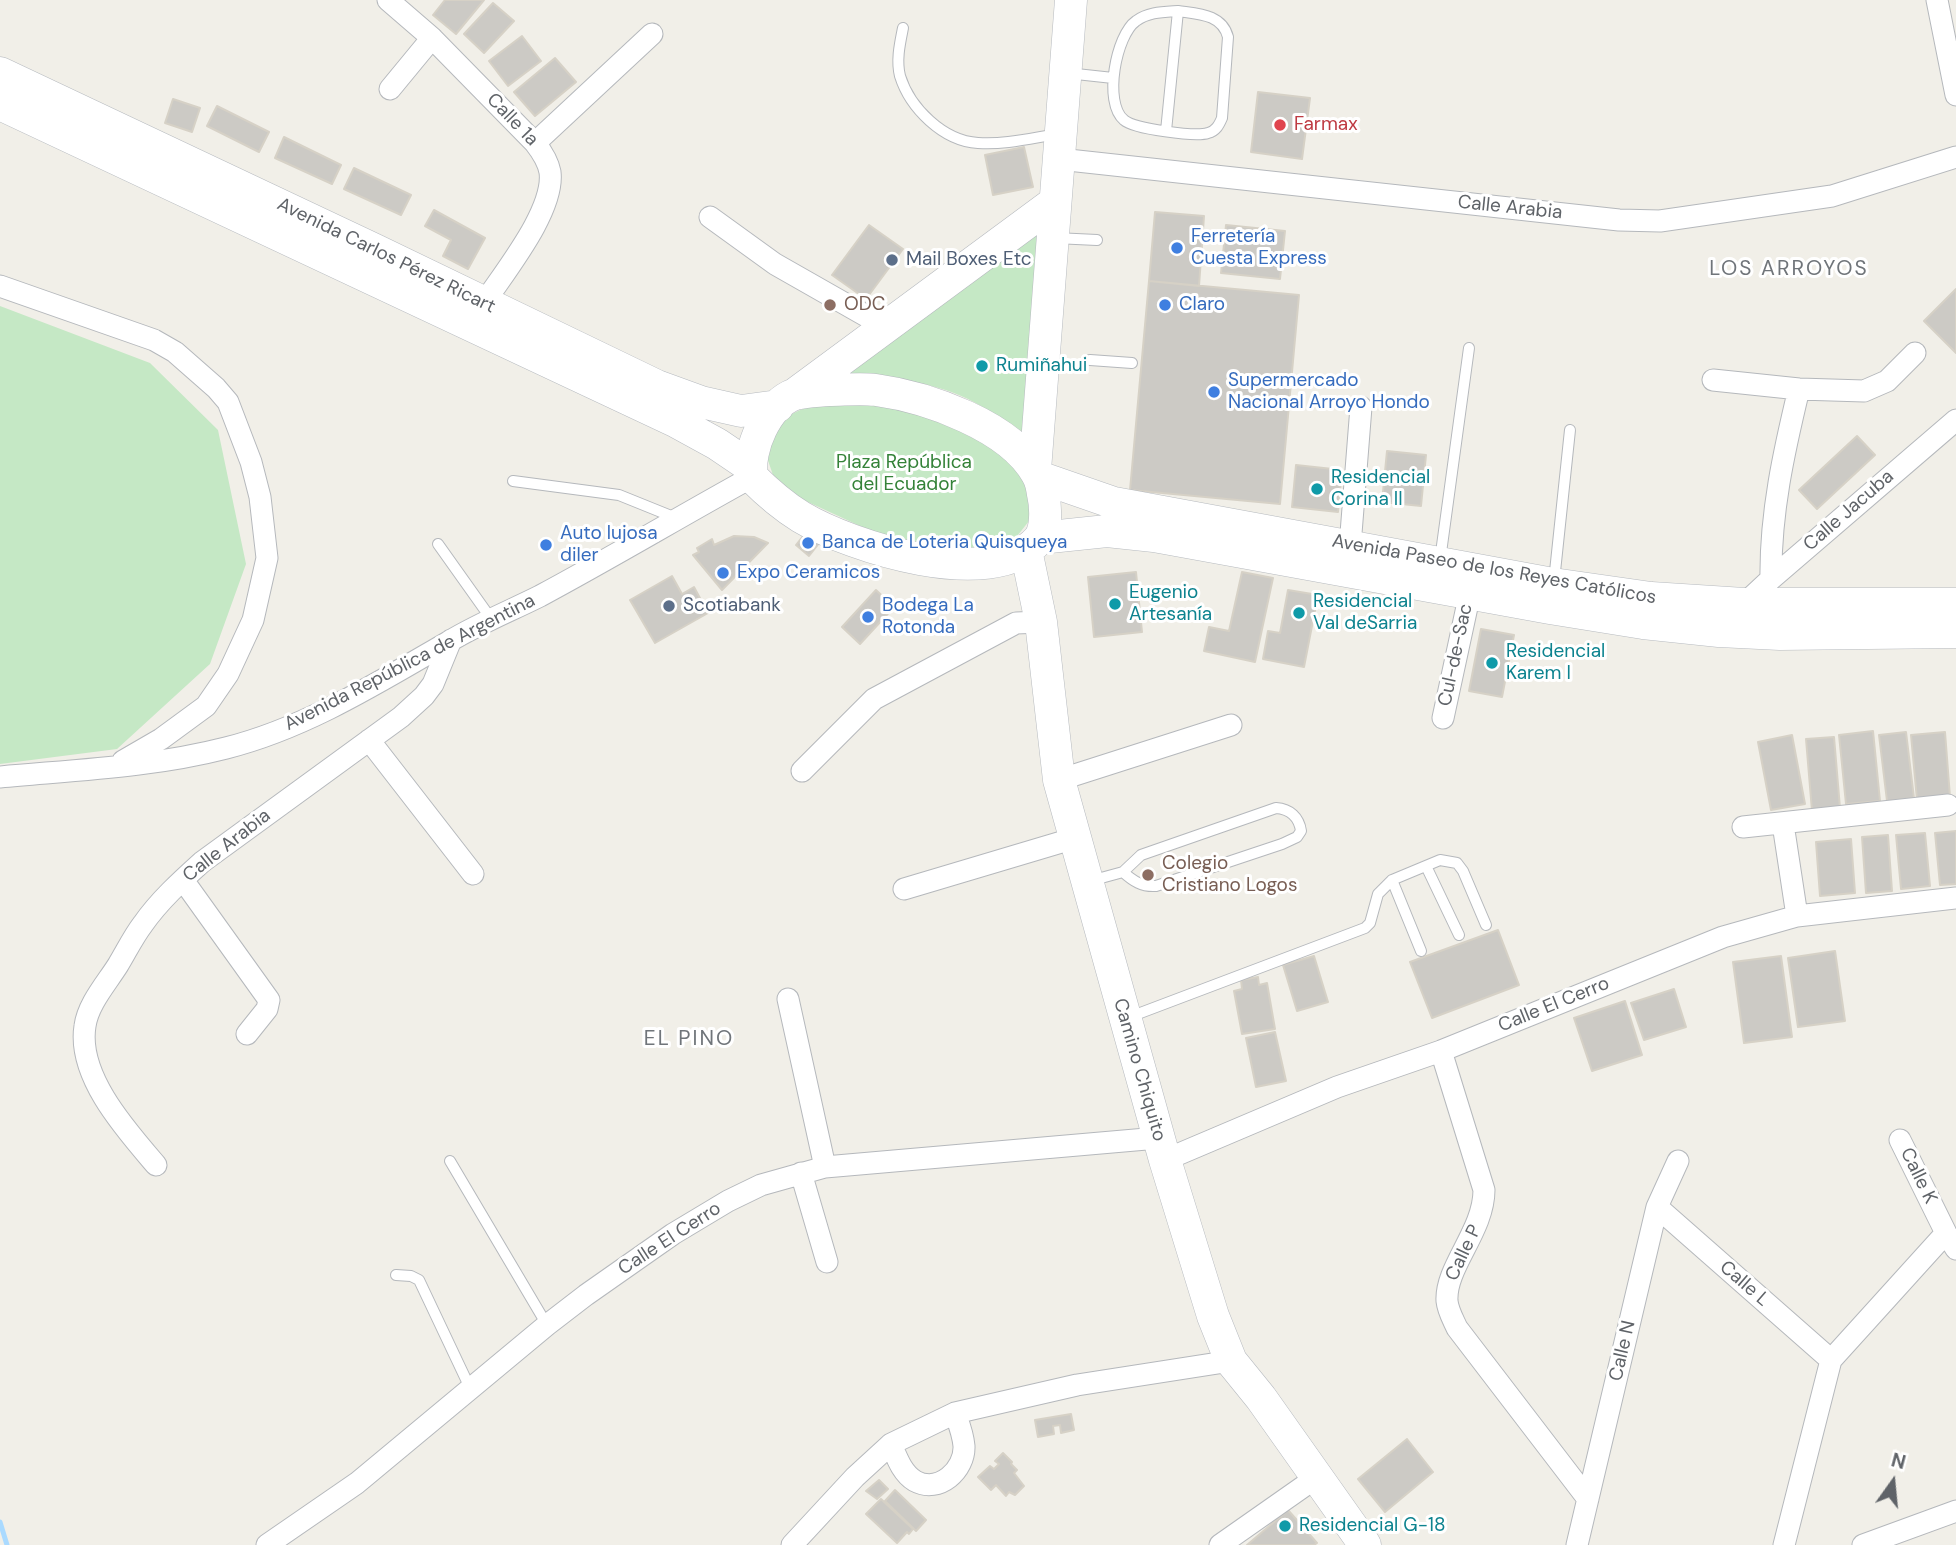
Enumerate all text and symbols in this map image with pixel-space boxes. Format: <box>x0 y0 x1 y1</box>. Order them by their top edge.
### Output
street label: Calle 1a <box>481 89 543 151</box>
place label: Farmax <box>1294 114 1358 136</box>
marker: Farmax <box>1272 117 1288 133</box>
street label: Calle Arabia <box>1457 191 1563 225</box>
street label: Avenida Carlos Pérez Ricart <box>273 193 499 319</box>
place label: Ferretería Cuesta Express <box>1191 226 1327 270</box>
marker: Ferretería Cuesta Express <box>1169 240 1185 256</box>
place label: Mail Boxes Etc <box>906 249 1032 271</box>
marker: Mail Boxes Etc <box>884 252 900 268</box>
district label: LOS ARROYOS <box>1711 256 1867 282</box>
place label: ODC <box>844 294 885 316</box>
place label: Claro <box>1179 294 1225 316</box>
marker: ODC <box>822 297 838 313</box>
marker: Claro <box>1157 297 1173 313</box>
place label: Rumiñahui <box>996 355 1087 377</box>
marker: Rumiñahui <box>974 358 990 374</box>
place label: Supermercado Nacional Arroyo Hondo <box>1228 370 1430 414</box>
marker: Supermercado Nacional Arroyo Hondo <box>1206 384 1222 400</box>
park label: Plaza República del Ecuador <box>836 452 972 496</box>
street label: Calle Jacuba <box>1799 466 1899 556</box>
place label: Residencial Corina II <box>1331 467 1430 511</box>
marker: Residencial Corina II <box>1309 481 1325 497</box>
place label: Auto lujosa diler <box>560 523 658 567</box>
street label: Avenida Paseo de los Reyes Católicos <box>1330 530 1658 610</box>
place label: Banca de Loteria Quisqueya <box>822 532 1067 554</box>
marker: Banca de Loteria Quisqueya <box>800 535 816 551</box>
marker: Auto lujosa diler <box>538 537 554 553</box>
place label: Expo Ceramicos <box>737 562 880 584</box>
marker: Expo Ceramicos <box>715 565 731 581</box>
place label: Eugenio Artesanía <box>1129 582 1212 626</box>
street label: Avenida República de Argentina <box>281 590 539 736</box>
place label: Residencial Val deSarria <box>1313 591 1417 635</box>
place label: Scotiabank <box>683 595 781 617</box>
place label: Bodega La Rotonda <box>882 595 974 639</box>
marker: Eugenio Artesanía <box>1107 596 1123 612</box>
marker: Scotiabank <box>661 598 677 614</box>
street label: Cul-de-Sac <box>1434 602 1478 708</box>
marker: Residencial Val deSarria <box>1291 605 1307 621</box>
marker: Bodega La Rotonda <box>860 609 876 625</box>
place label: Residencial Karem I <box>1506 641 1605 685</box>
marker: Residencial Karem I <box>1484 655 1500 671</box>
street label: Calle Arabia <box>179 805 275 887</box>
place label: Colegio Cristiano Logos <box>1162 853 1297 897</box>
marker: Colegio Cristiano Logos <box>1140 867 1156 883</box>
street label: Calle El Cerro <box>1495 972 1613 1038</box>
street label: Camino Chiquito <box>1108 996 1170 1144</box>
district label: EL PINO <box>645 1026 733 1052</box>
street label: Calle K <box>1895 1144 1941 1208</box>
street label: Calle El Cerro <box>614 1197 726 1281</box>
street label: Calle P <box>1441 1221 1487 1285</box>
street label: Calle L <box>1715 1256 1773 1312</box>
street label: Calle N <box>1605 1319 1641 1383</box>
north arrow <box>1858 1447 1928 1517</box>
text: N <box>1889 1447 1908 1475</box>
place label: Residencial G-18 <box>1299 1515 1445 1537</box>
marker: Residencial G-18 <box>1277 1518 1293 1534</box>

